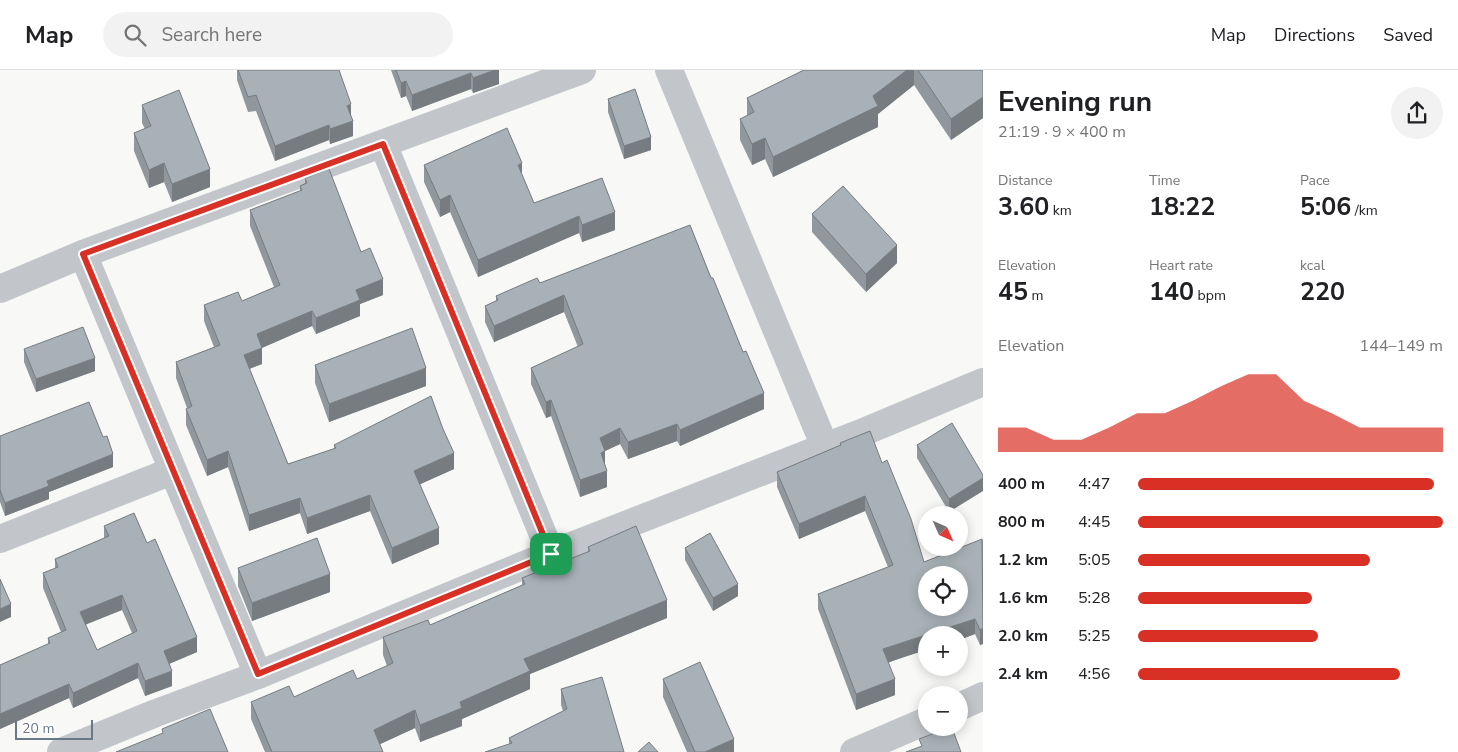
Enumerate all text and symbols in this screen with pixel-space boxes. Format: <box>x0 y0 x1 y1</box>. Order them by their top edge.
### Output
search box <box>103 12 453 57</box>
text: Map <box>25 19 73 51</box>
icon: search <box>121 21 149 49</box>
text: Search here <box>161 22 262 48</box>
text: Map <box>1211 23 1246 47</box>
text: Directions <box>1274 23 1355 47</box>
text: Saved <box>1383 23 1433 47</box>
text: Evening run <box>998 83 1152 121</box>
button: share <box>1391 87 1443 139</box>
text: 21:19 · 9 × 400 m <box>998 121 1126 143</box>
text: Distance <box>998 171 1052 190</box>
text: Time <box>1149 171 1180 190</box>
text: Pace <box>1300 171 1330 190</box>
text: 3.60 <box>998 190 1049 224</box>
text: 18:22 <box>1149 190 1215 224</box>
text: 5:06 <box>1300 190 1351 224</box>
text: km <box>1049 201 1072 220</box>
text: /km <box>1351 201 1378 220</box>
text: Elevation <box>998 256 1056 275</box>
text: Heart rate <box>1149 256 1213 275</box>
text: kcal <box>1300 256 1325 275</box>
text: 45 <box>998 275 1028 309</box>
text: 140 <box>1149 275 1194 309</box>
text: 220 <box>1300 275 1345 309</box>
text: m <box>1028 286 1044 305</box>
text: bpm <box>1194 286 1226 305</box>
text: Elevation <box>998 335 1064 357</box>
text: 144–149 m <box>1360 335 1443 357</box>
text: 400 m <box>998 473 1045 495</box>
text: 4:47 <box>1078 473 1110 495</box>
north arrow <box>918 506 968 556</box>
map controls <box>918 506 968 736</box>
text: 800 m <box>998 511 1045 533</box>
text: 4:45 <box>1078 511 1110 533</box>
pin <box>530 533 572 575</box>
icon: arrive <box>537 540 565 568</box>
text: 1.2 km <box>998 549 1048 571</box>
text: 5:05 <box>1078 549 1110 571</box>
button: locate <box>918 566 968 616</box>
text: 1.6 km <box>998 587 1048 609</box>
text: 5:28 <box>1078 587 1110 609</box>
text: 2.0 km <box>998 625 1048 647</box>
text: 5:25 <box>1078 625 1110 647</box>
button: + <box>918 626 968 676</box>
text: 2.4 km <box>998 663 1048 685</box>
text: 4:56 <box>1078 663 1110 685</box>
button: − <box>918 686 968 736</box>
scale bar <box>15 717 92 740</box>
text: 20 m <box>22 719 54 738</box>

